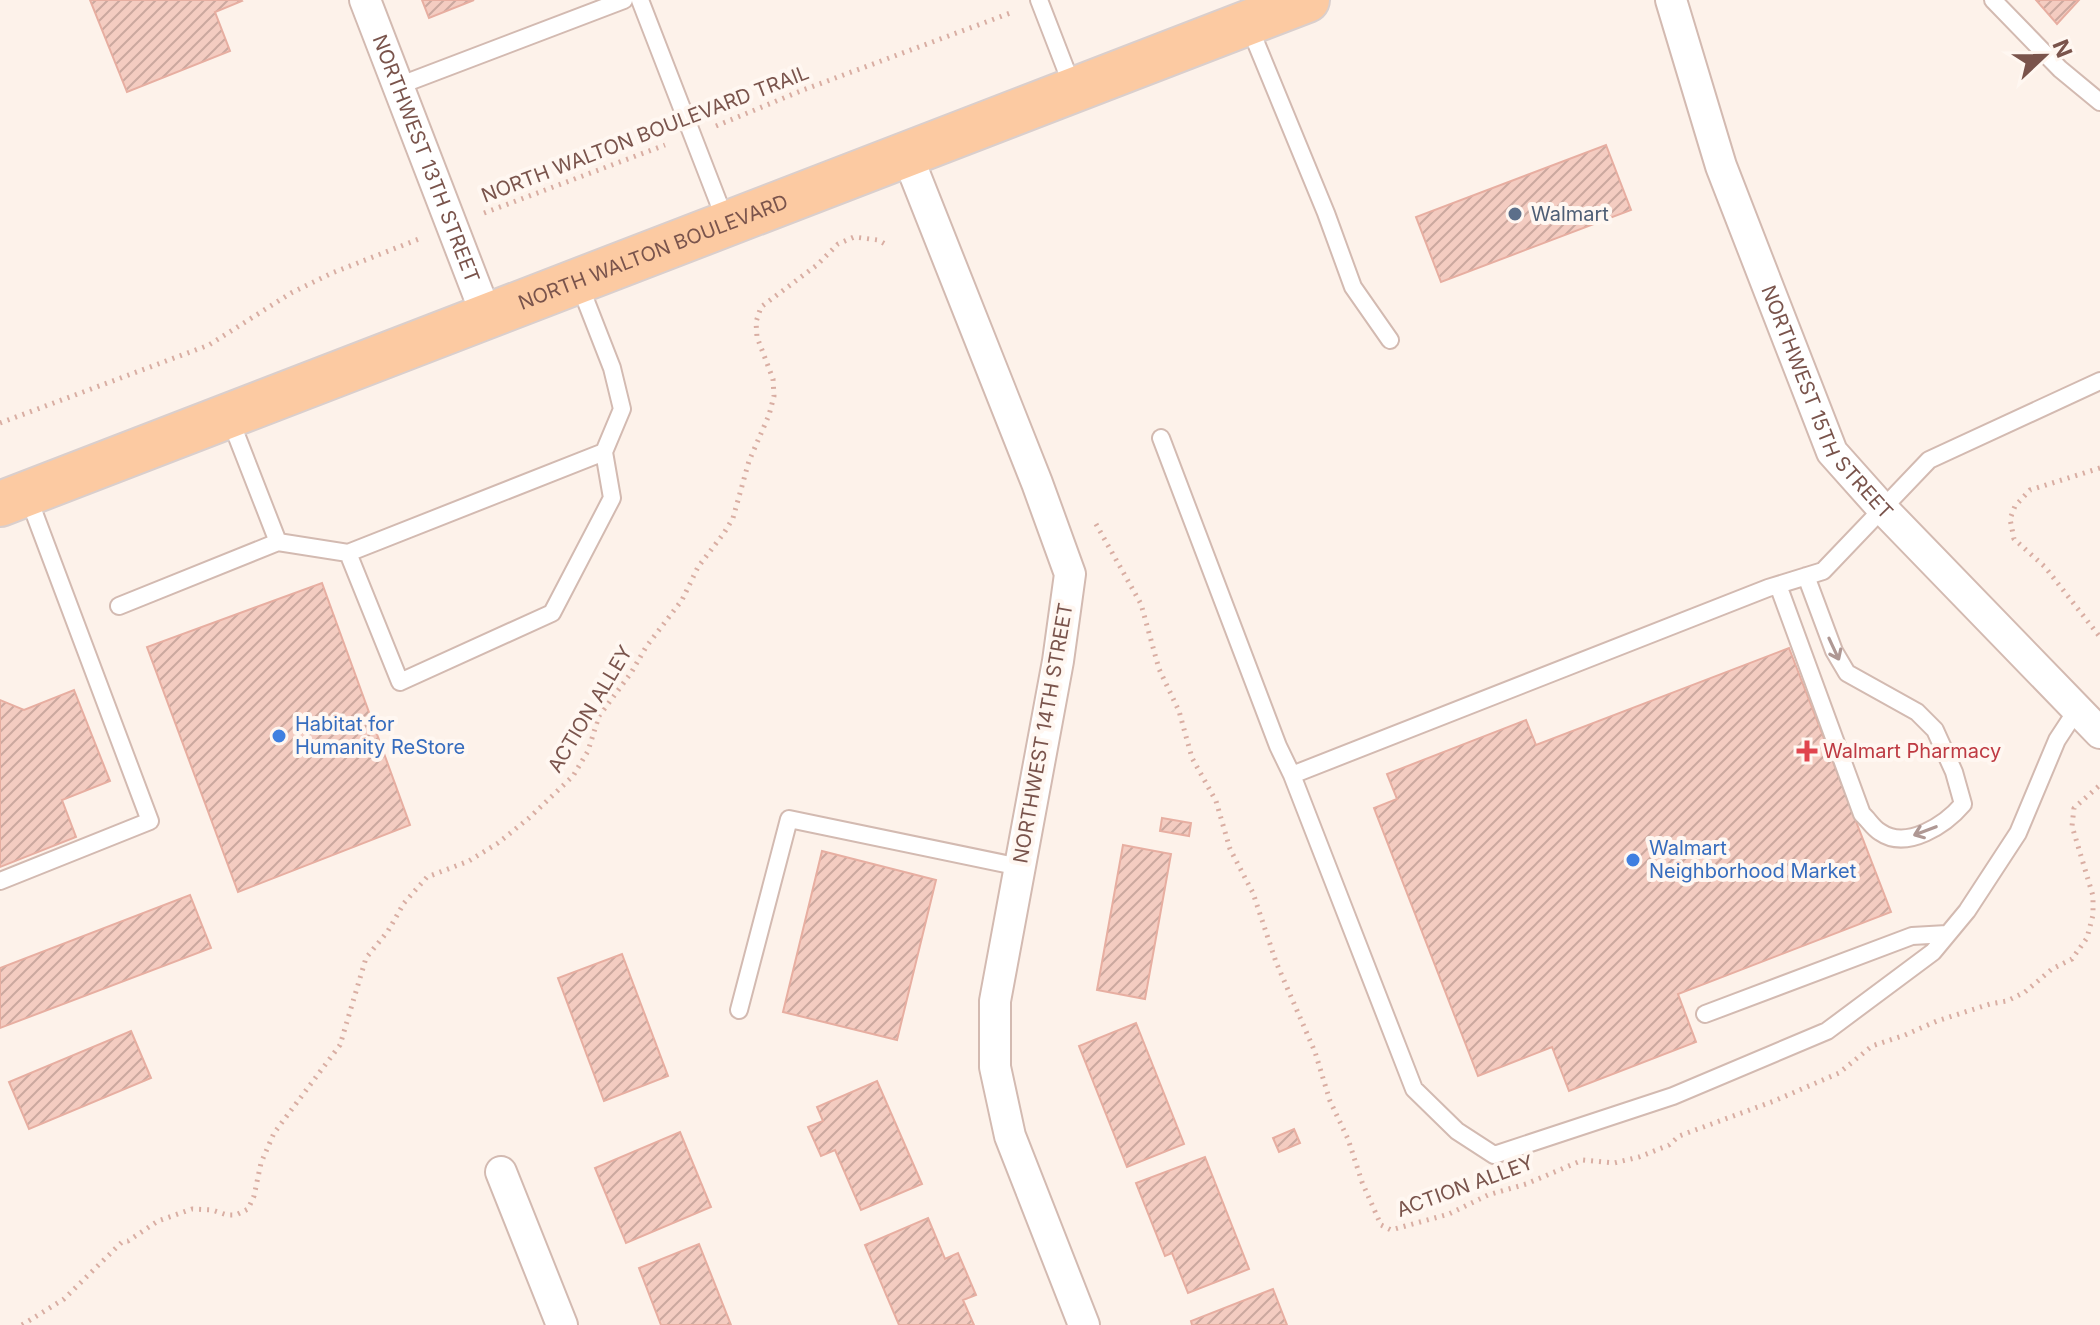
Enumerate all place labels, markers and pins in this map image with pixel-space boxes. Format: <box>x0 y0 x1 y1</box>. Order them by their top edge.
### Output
place label: Walmart <box>1531 202 1609 226</box>
marker: Walmart <box>1506 205 1524 223</box>
place label: Habitat for Humanity ReStore <box>295 712 465 759</box>
marker: Habitat for Humanity ReStore <box>270 727 288 745</box>
place label: Walmart Pharmacy <box>1823 739 2001 763</box>
marker: Walmart Pharmacy <box>1798 742 1816 760</box>
place label: Walmart Neighborhood Market <box>1649 836 1857 883</box>
marker: Walmart Neighborhood Market <box>1624 851 1642 869</box>

